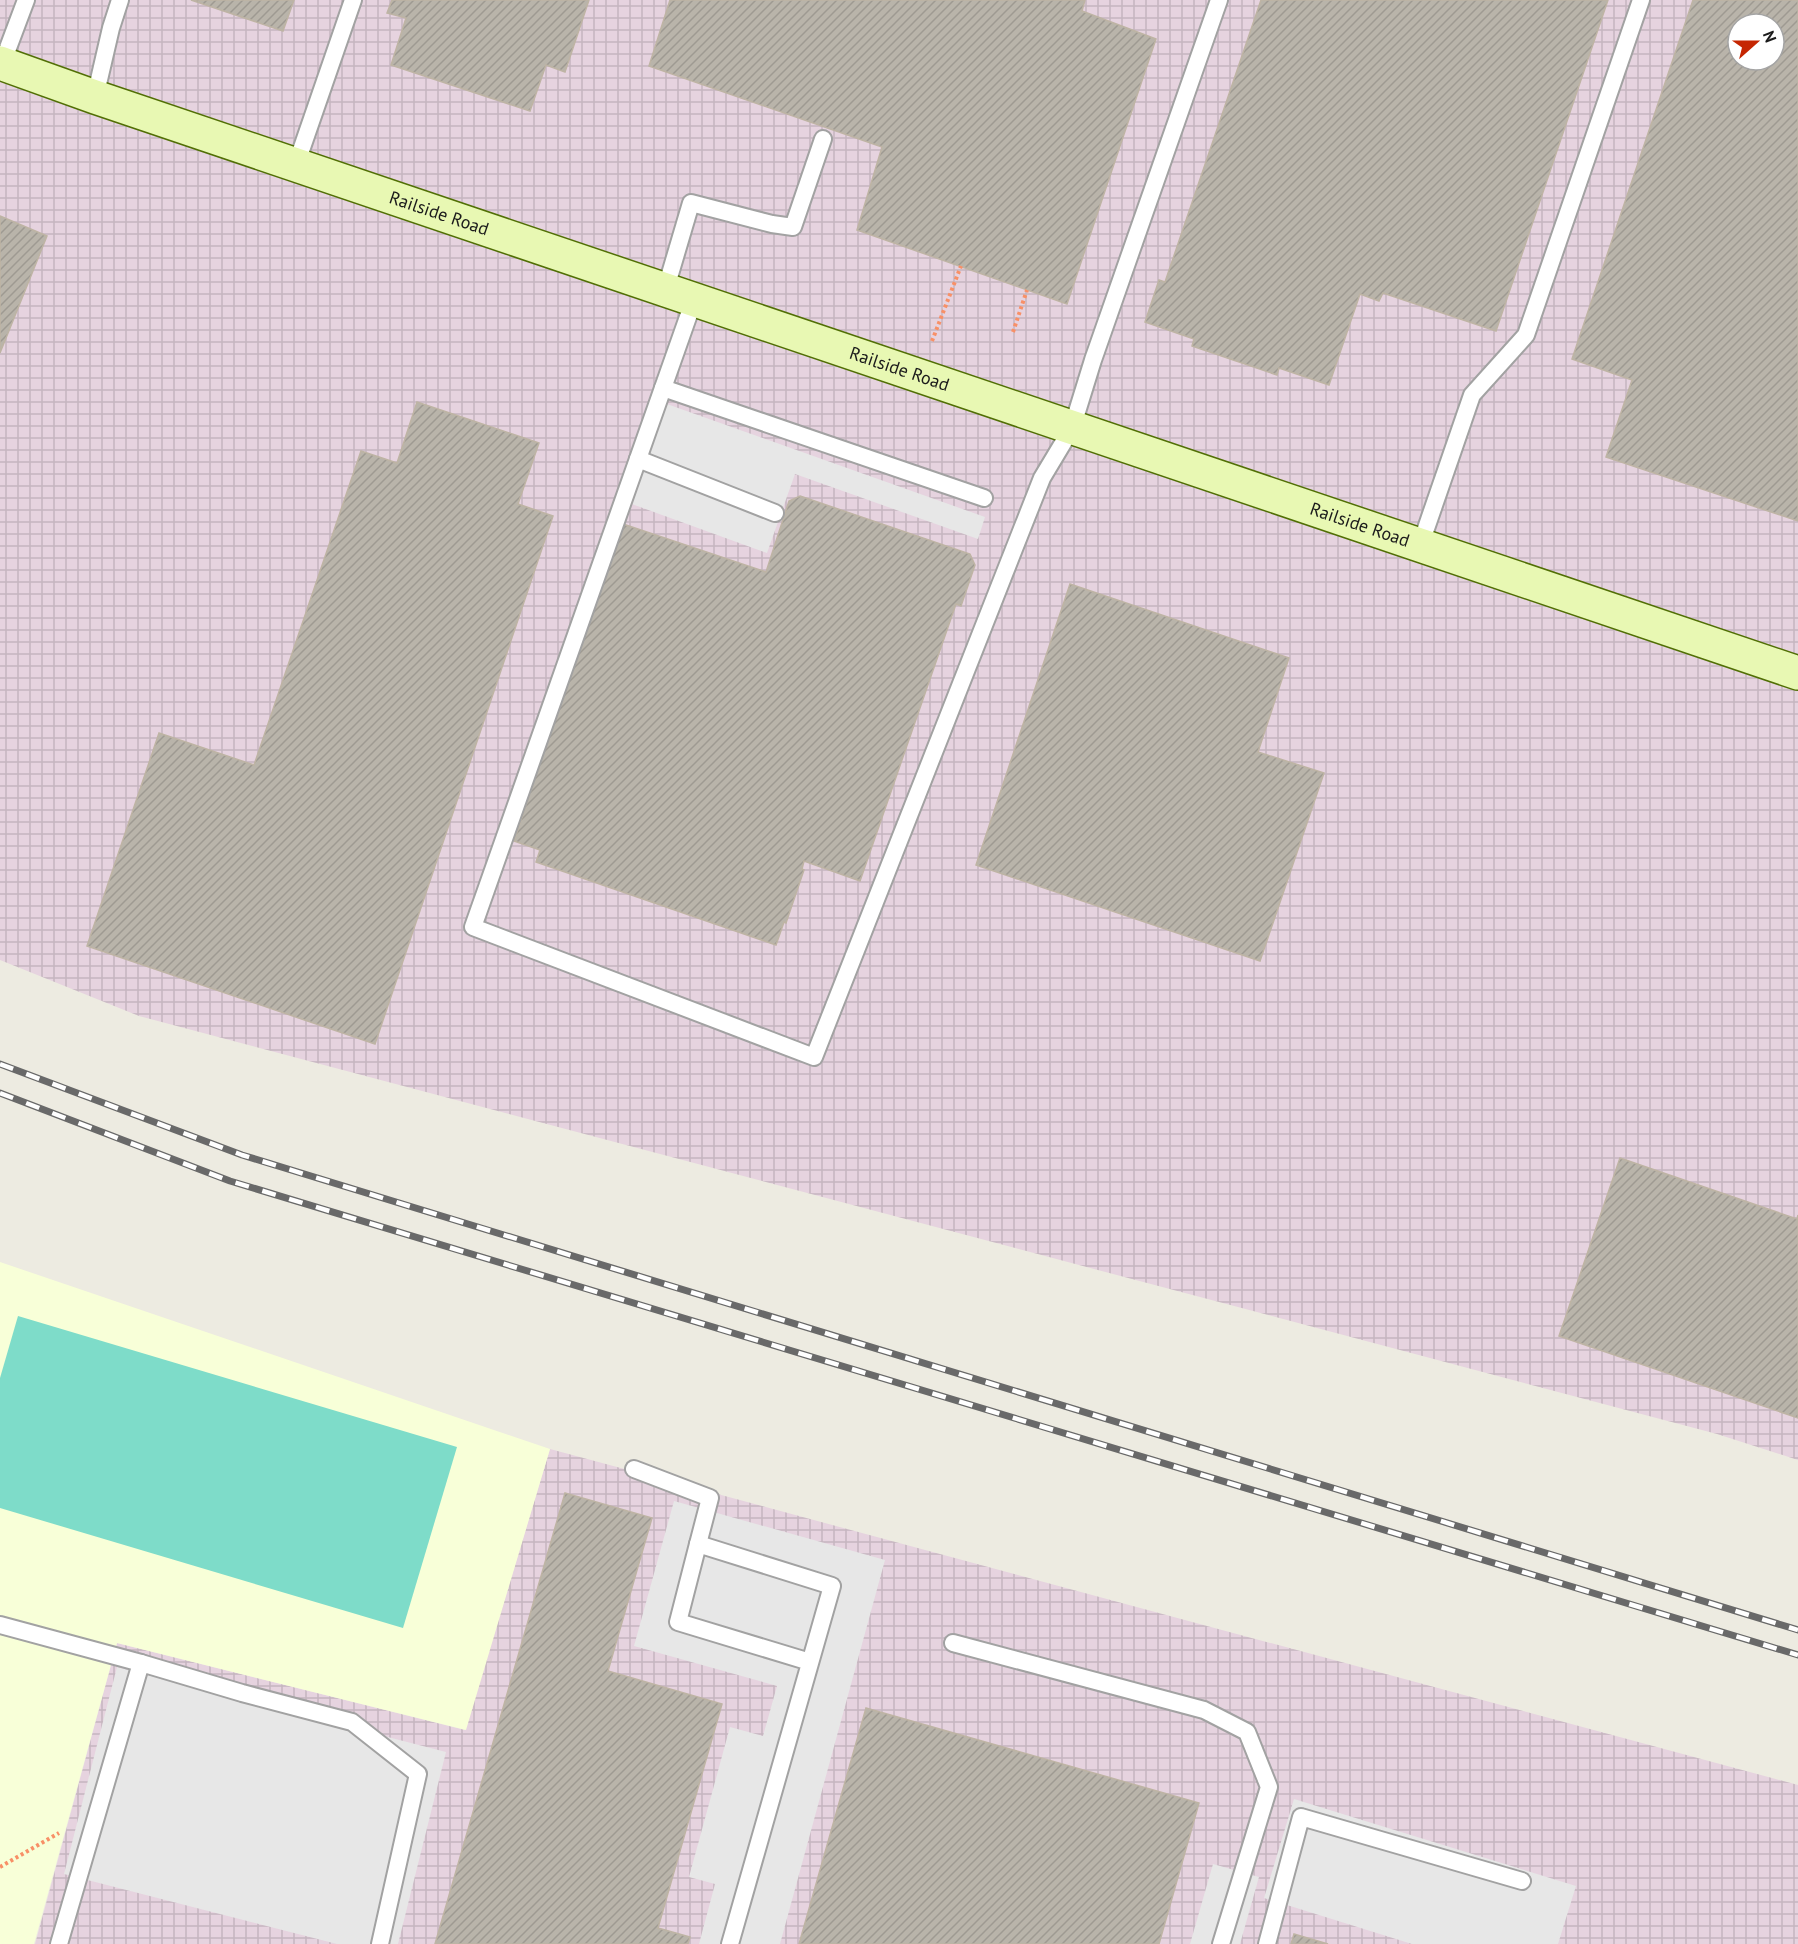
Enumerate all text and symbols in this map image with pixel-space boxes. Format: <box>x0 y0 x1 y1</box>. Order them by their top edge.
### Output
north arrow <box>1726 12 1786 72</box>
text: N <box>1759 28 1781 45</box>
street label: Railside Road <box>386 185 492 240</box>
street label: Railside Road <box>847 341 952 396</box>
street label: Railside Road <box>1307 497 1413 552</box>

